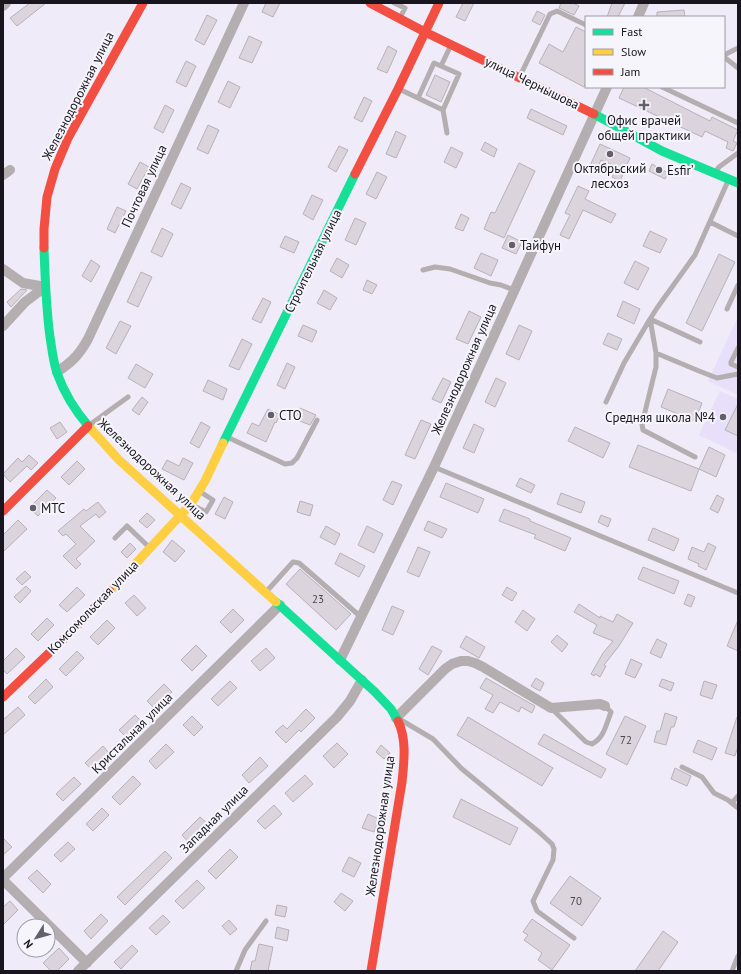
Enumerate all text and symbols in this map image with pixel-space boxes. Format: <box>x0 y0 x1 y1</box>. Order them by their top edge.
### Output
legend <box>585 16 725 88</box>
text: Fast <box>621 24 642 39</box>
street label: Железнодорожная улица <box>38 29 118 164</box>
text: Slow <box>621 44 646 59</box>
street label: улица Чернышова <box>482 53 582 113</box>
text: Jam <box>620 64 640 79</box>
marker: Офис врачей общей практики <box>638 99 650 111</box>
place label: Офис врачей общей практики <box>597 112 691 144</box>
street label: Почтовая улица <box>117 142 171 230</box>
marker: Октябрьский лесхоз <box>605 149 615 159</box>
place label: Октябрьский лесхоз <box>574 160 646 192</box>
place label: Esfir’ <box>667 162 694 179</box>
marker: Esfir’ <box>654 165 664 175</box>
street label: Строительная улица <box>281 207 345 315</box>
place label: Тайфун <box>520 237 561 254</box>
marker: Тайфун <box>507 240 517 250</box>
street label: Железнодорожная улица <box>427 301 501 438</box>
place label: СТО <box>279 407 302 424</box>
place label: Средняя школа №4 <box>605 409 715 426</box>
marker: СТО <box>266 410 276 420</box>
marker: Средняя школа №4 <box>718 412 728 422</box>
street label: Железнодорожная улица <box>94 414 210 524</box>
place label: МТС <box>41 500 65 517</box>
marker: МТС <box>28 503 38 513</box>
street label: Комсомольская улица <box>44 557 142 657</box>
house number: 23 <box>312 592 324 606</box>
street label: Кристальная улица <box>88 689 176 777</box>
house number: 72 <box>620 733 632 747</box>
street label: Железнодорожная улица <box>362 755 398 898</box>
street label: Западная улица <box>176 781 252 857</box>
house number: 70 <box>570 894 582 908</box>
north arrow <box>16 918 56 958</box>
text: N <box>20 937 36 951</box>

